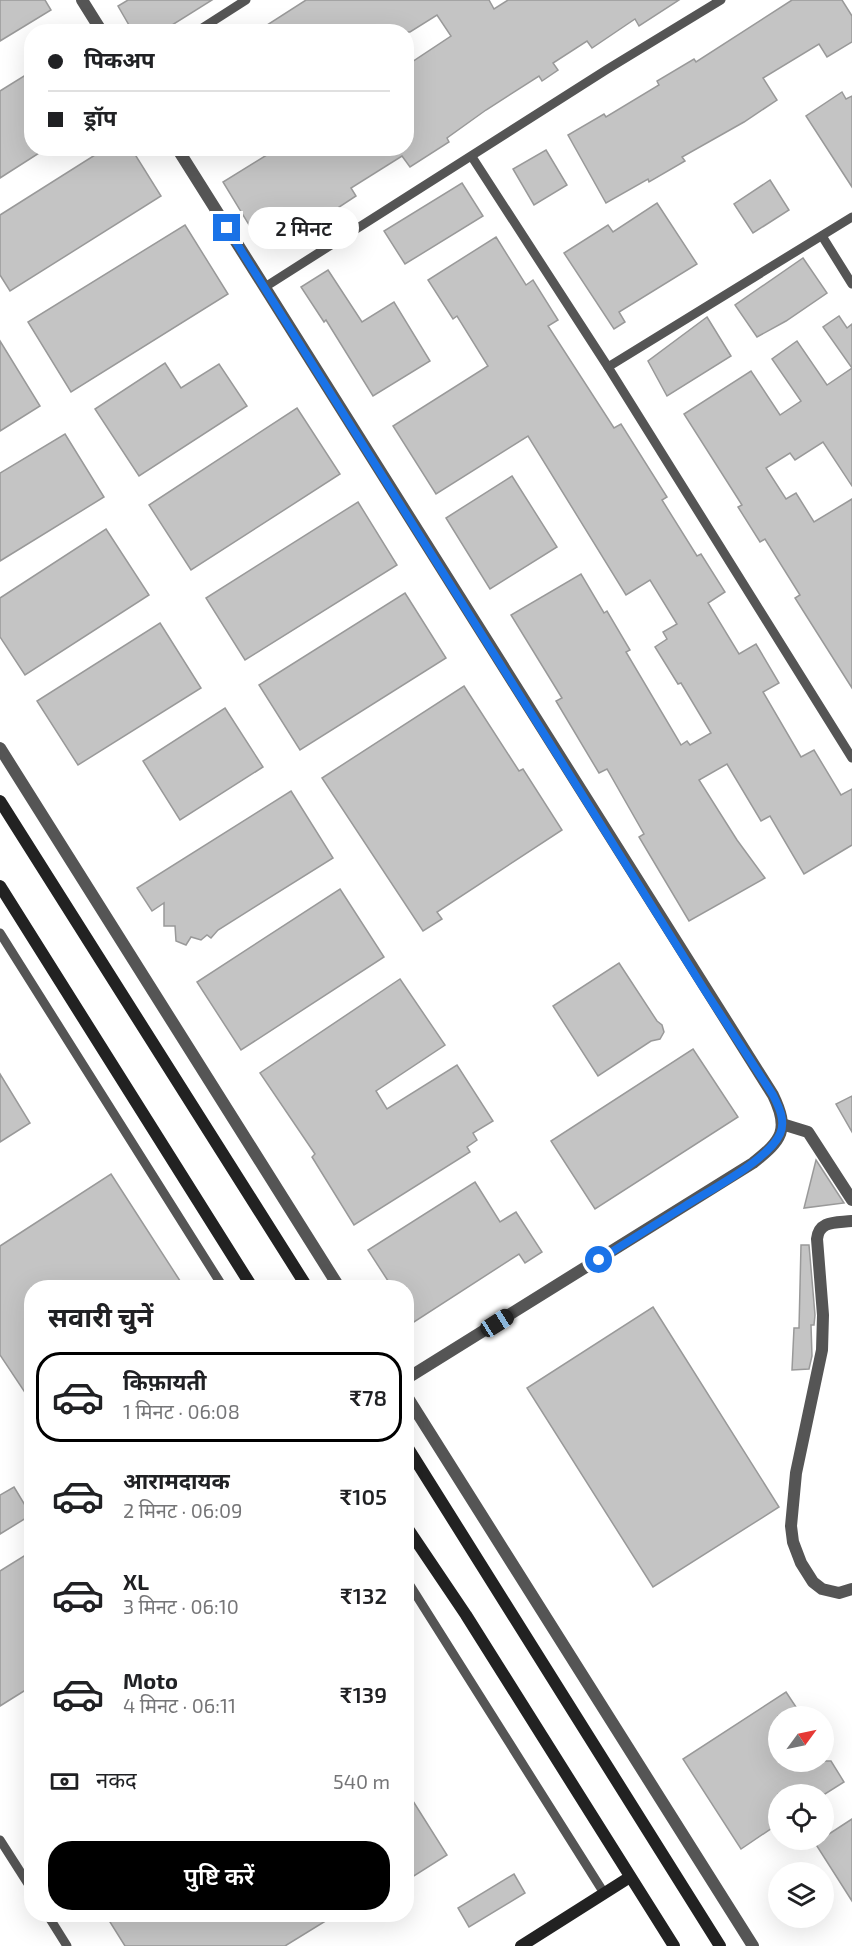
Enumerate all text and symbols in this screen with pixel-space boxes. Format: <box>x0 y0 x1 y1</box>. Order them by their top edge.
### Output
text: पिकअप <box>84 46 155 72</box>
text: ड्रॉप <box>84 104 117 130</box>
callout: 2 मिनट <box>248 207 359 249</box>
route end <box>213 214 240 241</box>
text: 2 मिनट <box>275 216 332 240</box>
route start <box>585 1246 612 1273</box>
text: सवारी चुनें <box>48 1300 153 1332</box>
car <box>477 1306 517 1340</box>
text: किफ़ायती <box>123 1368 207 1394</box>
icon: car <box>51 1370 105 1424</box>
text: ₹78 <box>349 1384 387 1410</box>
text: 1 मिनट · 06:08 <box>123 1399 240 1423</box>
text: आरामदायक <box>123 1467 230 1493</box>
icon: car <box>51 1469 105 1523</box>
text: ₹105 <box>339 1483 387 1509</box>
text: 2 मिनट · 06:09 <box>123 1498 242 1522</box>
icon: car <box>51 1568 105 1622</box>
text: XL <box>123 1568 149 1594</box>
text: ₹132 <box>340 1582 387 1608</box>
text: 3 मिनट · 06:10 <box>123 1594 239 1618</box>
icon: car <box>51 1667 105 1721</box>
text: Moto <box>123 1667 178 1693</box>
text: ₹139 <box>340 1681 387 1707</box>
text: 4 मिनट · 06:11 <box>123 1693 236 1717</box>
north arrow <box>768 1706 834 1772</box>
map controls <box>768 1706 834 1928</box>
icon: cash <box>48 1765 81 1798</box>
text: नकद <box>96 1766 137 1792</box>
text: 540 m <box>333 1769 390 1793</box>
button: locate <box>768 1784 834 1850</box>
button: पुष्टि करें <box>48 1841 390 1910</box>
button: layers <box>768 1862 834 1928</box>

